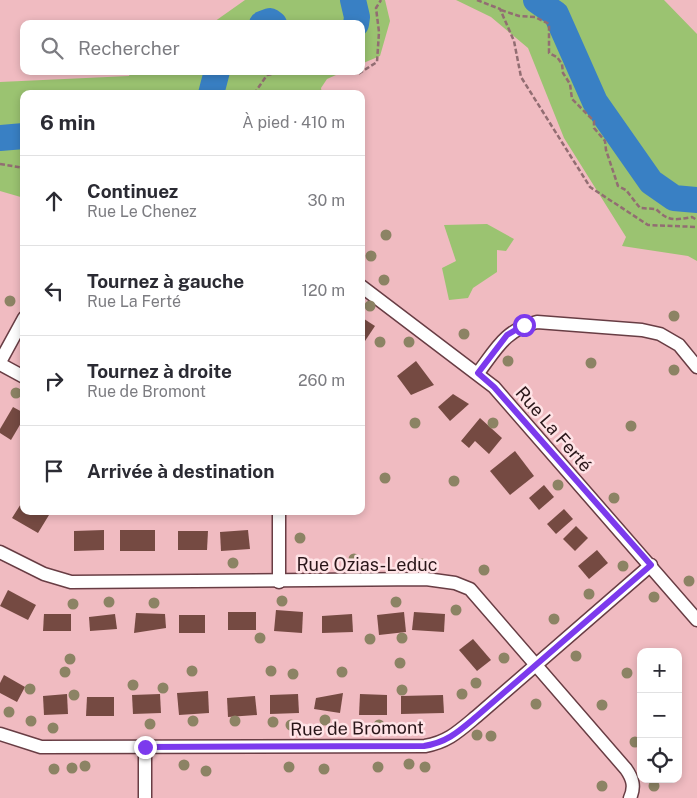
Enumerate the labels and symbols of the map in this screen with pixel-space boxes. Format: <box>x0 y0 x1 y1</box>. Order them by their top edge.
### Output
route start <box>513 314 536 337</box>
street label: Rue La Ferté <box>511 382 597 476</box>
street label: Rue Ozias-Leduc <box>297 554 437 575</box>
street label: Rue de Bromont <box>290 716 424 740</box>
route end <box>134 736 157 759</box>

